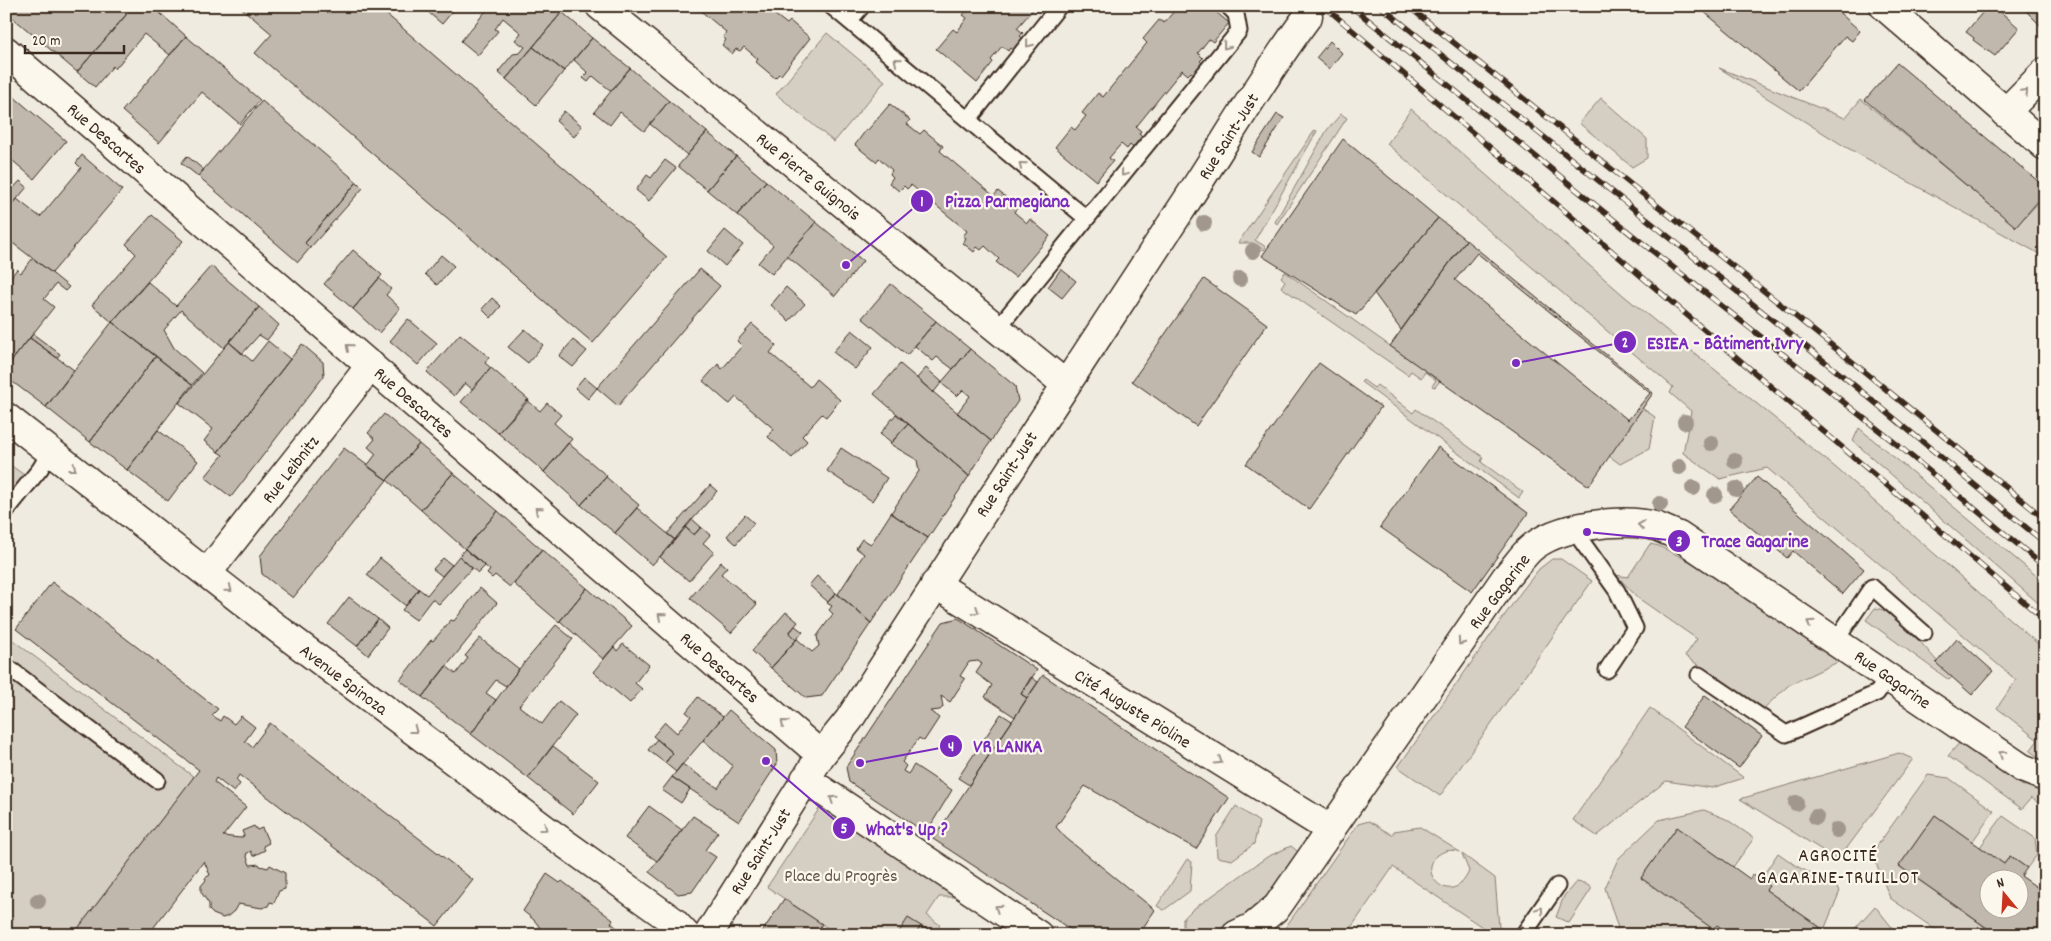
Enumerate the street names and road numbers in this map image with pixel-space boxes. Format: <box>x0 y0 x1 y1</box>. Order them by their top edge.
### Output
street label: Rue Saint-Just <box>1194 89 1267 185</box>
street label: Rue Descartes <box>60 98 150 181</box>
street label: Rue Pierre Guignois <box>750 128 865 228</box>
street label: Rue Descartes <box>367 362 457 445</box>
street label: Rue Saint-Just <box>971 427 1045 523</box>
street label: Rue Leibnitz <box>257 431 327 510</box>
street label: Rue Gagarine <box>1464 550 1538 635</box>
street label: Rue Descartes <box>673 627 763 710</box>
street label: Avenue Spinoza <box>293 640 392 723</box>
street label: Rue Gagarine <box>1848 645 1935 717</box>
street label: Cité Auguste Pioline <box>1068 664 1195 756</box>
street label: Rue Saint-Just <box>726 804 799 900</box>

